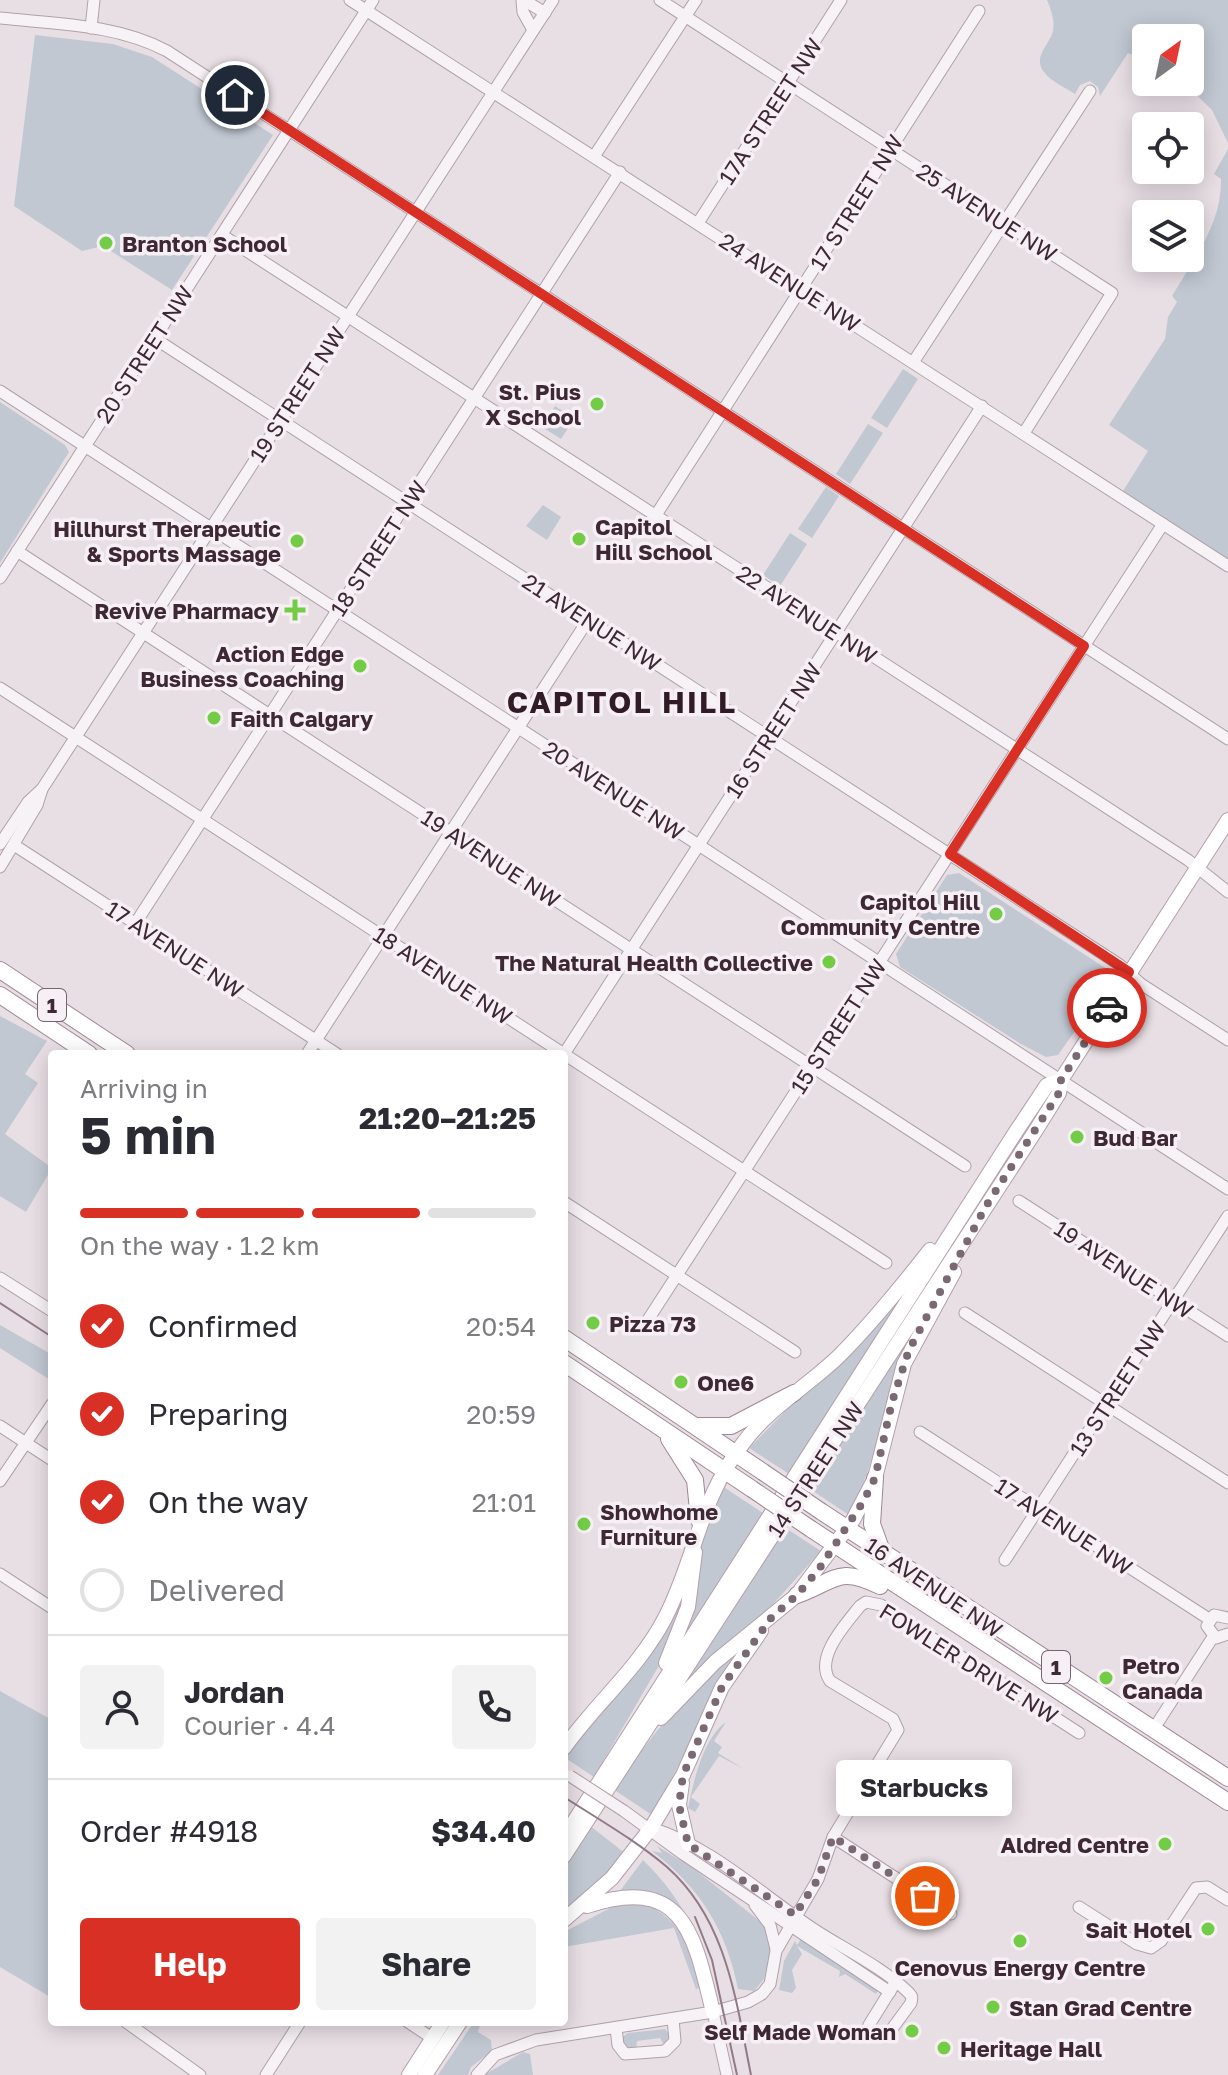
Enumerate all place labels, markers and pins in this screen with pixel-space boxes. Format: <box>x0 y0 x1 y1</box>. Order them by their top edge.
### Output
pin <box>201 61 269 129</box>
place label: Branton School <box>122 230 287 257</box>
marker: Branton School <box>97 234 115 252</box>
place label: St. Pius X School <box>485 378 581 430</box>
marker: St. Pius X School <box>588 395 606 413</box>
place label: Capitol Hill School <box>595 513 712 565</box>
place label: Hillhurst Therapeutic & Sports Massage <box>53 515 281 567</box>
marker: Capitol Hill School <box>570 530 588 548</box>
marker: Hillhurst Therapeutic & Sports Massage <box>288 532 306 550</box>
place label: Revive Pharmacy <box>94 597 279 624</box>
marker: Revive Pharmacy <box>286 601 304 619</box>
place label: Action Edge Business Coaching <box>140 640 344 692</box>
marker: Action Edge Business Coaching <box>351 657 369 675</box>
place label: Faith Calgary <box>230 705 373 732</box>
marker: Faith Calgary <box>205 709 223 727</box>
place label: Capitol Hill Community Centre <box>781 888 980 940</box>
marker: Capitol Hill Community Centre <box>987 905 1005 923</box>
place label: The Natural Health Collective <box>495 949 813 976</box>
marker: The Natural Health Collective <box>820 953 838 971</box>
place label: Bud Bar <box>1093 1124 1178 1151</box>
marker: Bud Bar <box>1068 1128 1086 1146</box>
place label: Pizza 73 <box>609 1310 696 1337</box>
marker: Pizza 73 <box>584 1314 602 1332</box>
place label: One6 <box>697 1369 754 1396</box>
marker: One6 <box>672 1373 690 1391</box>
place label: Showhome Furniture <box>600 1498 718 1550</box>
marker: Showhome Furniture <box>575 1515 593 1533</box>
place label: Petro Canada <box>1122 1652 1203 1704</box>
marker: Petro Canada <box>1097 1669 1115 1687</box>
callout: Starbucks <box>837 1760 1013 1816</box>
place label: Aldred Centre <box>1001 1831 1149 1858</box>
marker: Aldred Centre <box>1156 1835 1174 1853</box>
pin <box>891 1862 959 1930</box>
place label: Sait Hotel <box>1085 1916 1192 1943</box>
marker: Sait Hotel <box>1199 1920 1217 1938</box>
marker: Cenovus Energy Centre <box>1011 1932 1029 1950</box>
place label: Cenovus Energy Centre <box>894 1954 1146 1981</box>
place label: Stan Grad Centre <box>1009 1994 1192 2021</box>
marker: Stan Grad Centre <box>984 1998 1002 2016</box>
place label: Self Made Woman <box>704 2018 896 2045</box>
marker: Self Made Woman <box>903 2022 921 2040</box>
place label: Heritage Hall <box>960 2035 1102 2062</box>
marker: Heritage Hall <box>935 2039 953 2057</box>

